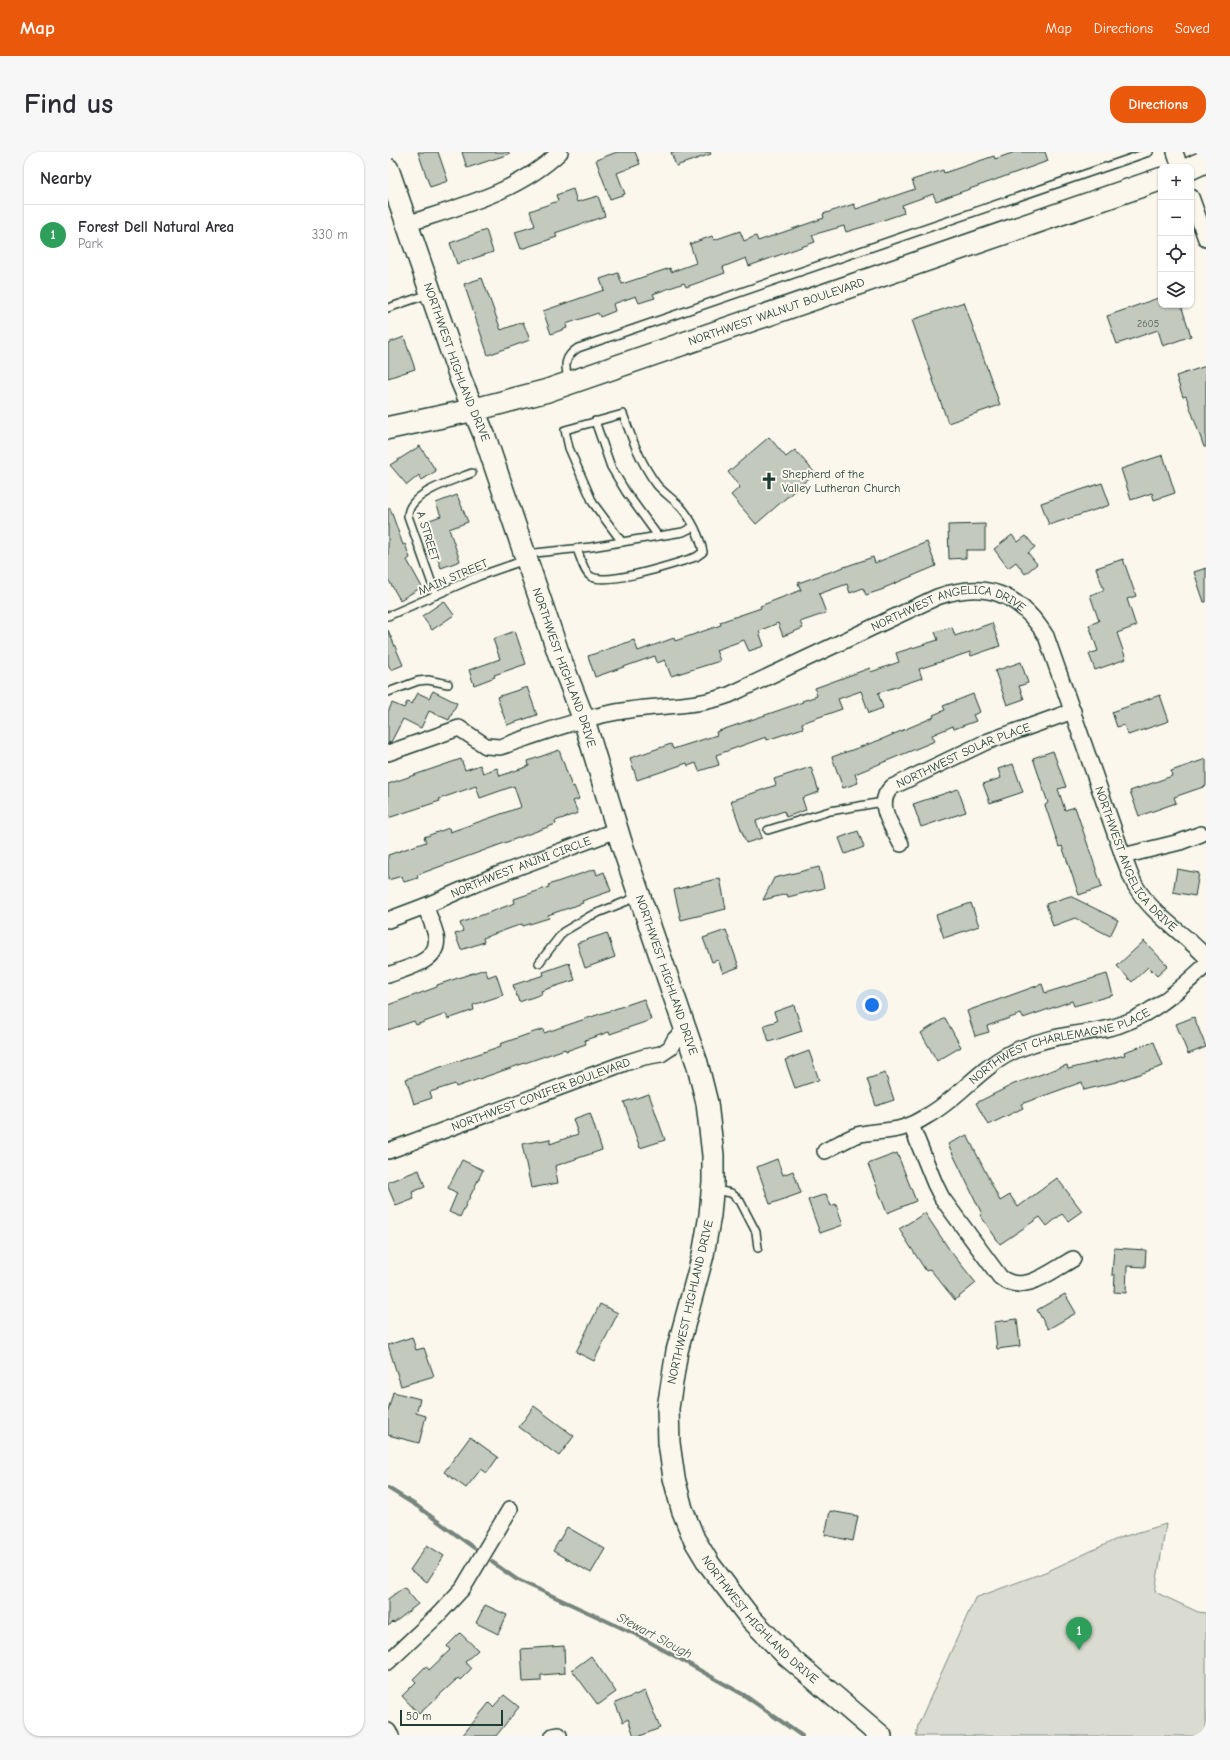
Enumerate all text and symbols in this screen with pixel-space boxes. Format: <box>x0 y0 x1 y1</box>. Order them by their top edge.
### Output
text: Map <box>20 17 55 39</box>
text: Map <box>1045 20 1072 37</box>
text: Directions <box>1094 20 1153 37</box>
text: Saved <box>1175 20 1210 37</box>
button: Directions <box>1110 86 1206 123</box>
text: Find us <box>24 88 113 120</box>
map controls <box>1158 164 1194 308</box>
button: + <box>1158 164 1194 200</box>
text: Nearby <box>40 169 91 188</box>
button: − <box>1158 200 1194 236</box>
text: Forest Dell Natural Area <box>78 218 234 236</box>
text: 1 <box>50 227 56 242</box>
text: 330 m <box>312 227 348 242</box>
text: Park <box>78 236 103 251</box>
button: locate <box>1158 236 1194 272</box>
button: layers <box>1158 272 1194 308</box>
street label: NORTHWEST WALNUT BOULEVARD <box>686 275 866 348</box>
street label: NORTHWEST HIGHLAND DRIVE <box>421 281 493 443</box>
house number: 2605 <box>1137 318 1159 330</box>
place label: Shepherd of the Valley Lutheran Church <box>782 467 900 495</box>
church icon: Shepherd of the Valley Lutheran Church <box>759 471 779 491</box>
street label: A STREET <box>414 509 442 563</box>
street label: MAIN STREET <box>416 556 491 598</box>
street label: NORTHWEST ANGELICA DRIVE <box>869 583 1029 634</box>
street label: NORTHWEST HIGHLAND DRIVE <box>530 586 599 749</box>
street label: NORTHWEST SOLAR PLACE <box>894 720 1032 791</box>
street label: NORTHWEST ANGELICA DRIVE <box>1092 784 1180 934</box>
street label: NORTHWEST ANJNI CIRCLE <box>449 833 593 901</box>
street label: NORTHWEST HIGHLAND DRIVE <box>633 893 701 1057</box>
your location <box>862 995 882 1015</box>
street label: NORTHWEST CHARLEMAGNE PLACE <box>966 1005 1152 1087</box>
street label: NORTHWEST CONIFER BOULEVARD <box>450 1055 632 1134</box>
street label: NORTHWEST HIGHLAND DRIVE <box>664 1219 716 1385</box>
street label: NORTHWEST HIGHLAND DRIVE <box>699 1553 821 1686</box>
water label: Stewart Slough <box>615 1609 695 1662</box>
pin: 1 <box>1066 1617 1092 1650</box>
scale bar <box>400 1708 503 1727</box>
text: 50 m <box>406 1710 431 1723</box>

